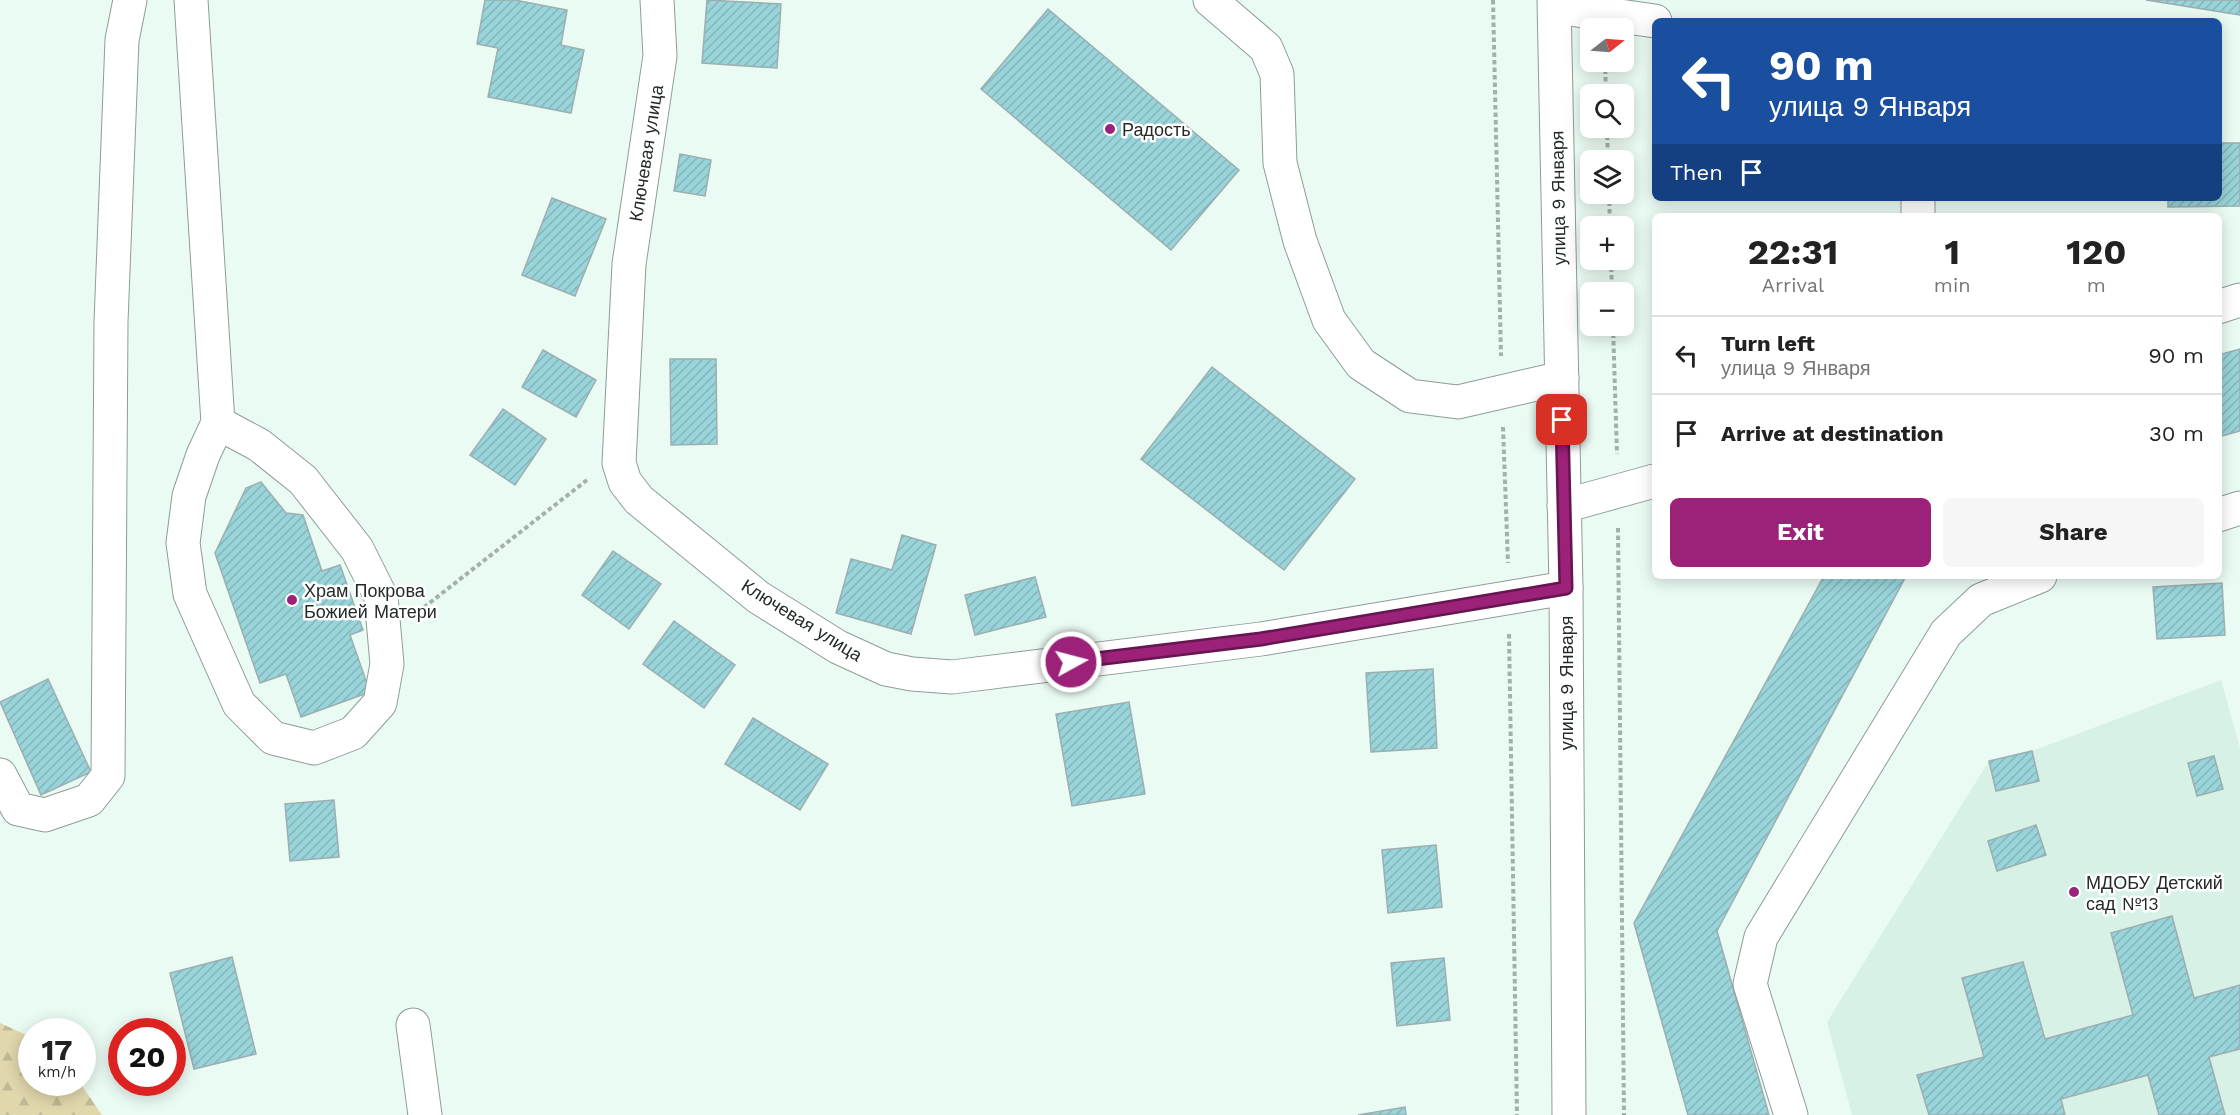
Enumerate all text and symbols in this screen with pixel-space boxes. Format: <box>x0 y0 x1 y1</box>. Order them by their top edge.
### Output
north arrow <box>1580 18 1634 72</box>
map controls <box>1580 18 1634 336</box>
text: 90 m <box>1769 41 1873 90</box>
icon: left <box>1670 42 1748 120</box>
street label: Ключевая улица <box>625 82 667 223</box>
button: search <box>1580 84 1634 138</box>
text: улица 9 Января <box>1769 91 1971 123</box>
place label: Радость <box>1122 119 1191 140</box>
marker: Радость <box>1103 122 1117 136</box>
street label: улица 9 Января <box>1546 130 1570 266</box>
button: layers <box>1580 150 1634 204</box>
icon: arrive <box>1735 156 1768 189</box>
text: Then <box>1670 160 1723 185</box>
button: + <box>1580 216 1634 270</box>
text: 22:31 <box>1748 231 1838 273</box>
text: 1 <box>1944 231 1960 273</box>
text: 120 <box>2066 231 2126 273</box>
text: Arrival <box>1762 273 1824 297</box>
text: min <box>1934 273 1971 297</box>
text: m <box>2087 273 2106 297</box>
button: − <box>1580 282 1634 336</box>
text: Turn left <box>1721 331 1815 356</box>
icon: left <box>1670 339 1703 372</box>
text: 90 m <box>2148 343 2204 368</box>
text: улица 9 Января <box>1721 356 1871 380</box>
pin <box>1536 394 1587 445</box>
icon: arrive <box>1545 403 1578 436</box>
icon: arrive <box>1670 417 1703 450</box>
text: Arrive at destination <box>1721 421 1944 446</box>
text: 30 m <box>2149 421 2204 446</box>
button: Exit <box>1670 498 1931 567</box>
button: Share <box>1943 498 2204 567</box>
street label: Ключевая улица <box>738 574 867 666</box>
place label: Храм Покрова Божией Матери <box>304 580 437 622</box>
marker: Храм Покрова Божией Матери <box>285 593 299 607</box>
street label: улица 9 Января <box>1556 616 1577 750</box>
position arrow <box>1039 630 1103 694</box>
place label: МДОБУ Детский сад №13 <box>2086 872 2223 914</box>
marker: МДОБУ Детский сад №13 <box>2067 885 2081 899</box>
speed limit sign: 20 <box>108 1018 186 1096</box>
text: 17 <box>41 1032 73 1067</box>
text: km/h <box>38 1063 76 1081</box>

